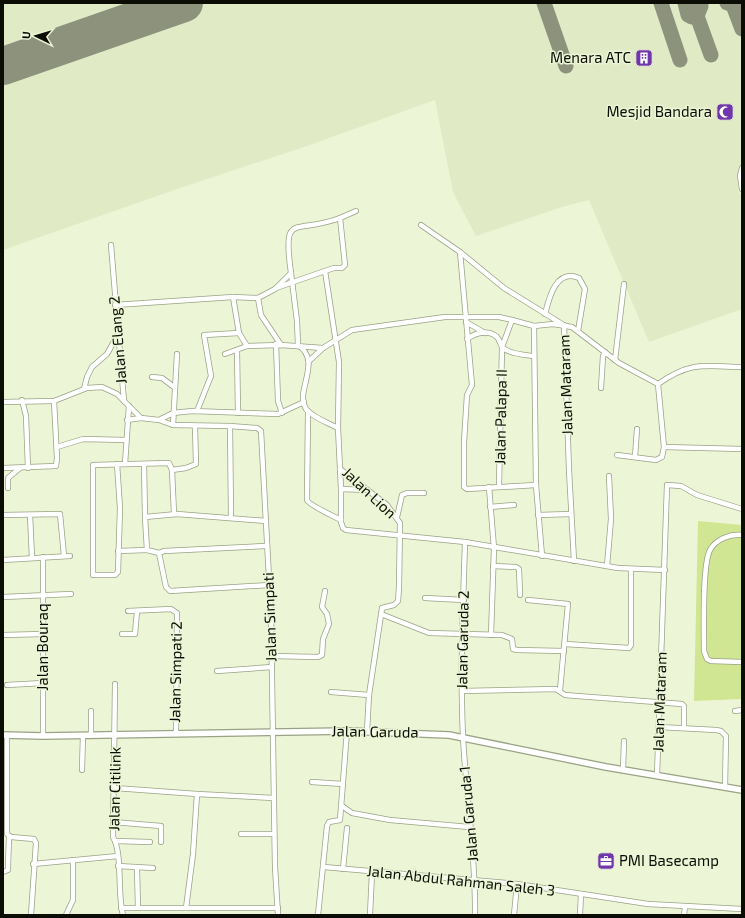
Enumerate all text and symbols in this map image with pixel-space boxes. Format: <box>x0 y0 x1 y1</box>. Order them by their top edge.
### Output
north arrow <box>16 16 56 56</box>
text: U <box>19 31 32 39</box>
place label: Menara ATC <box>550 48 631 66</box>
building icon: Menara ATC <box>634 48 654 68</box>
place label: Mesjid Bandara <box>606 102 712 121</box>
mosque icon: Mesjid Bandara <box>715 102 735 122</box>
street label: Jalan Elang 2 <box>104 295 130 385</box>
street label: Jalan Mataram <box>554 334 576 436</box>
street label: Jalan Palapa II <box>490 369 510 465</box>
street label: Jalan Lion <box>339 463 400 522</box>
street label: Jalan Simpati <box>258 572 280 662</box>
street label: Jalan Garuda 2 <box>452 590 472 690</box>
street label: Jalan Bouraq <box>33 603 51 691</box>
street label: Jalan Simpati 2 <box>165 621 185 723</box>
street label: Jalan Mataram <box>648 651 670 753</box>
street label: Jalan Garuda <box>331 721 419 741</box>
street label: Jalan Citilink <box>104 746 124 831</box>
street label: Jalan Garuda 1 <box>455 765 481 863</box>
office icon: PMI Basecamp <box>596 851 616 871</box>
place label: PMI Basecamp <box>619 851 719 869</box>
street label: Jalan Abdul Rahman Saleh 3 <box>366 861 556 899</box>

